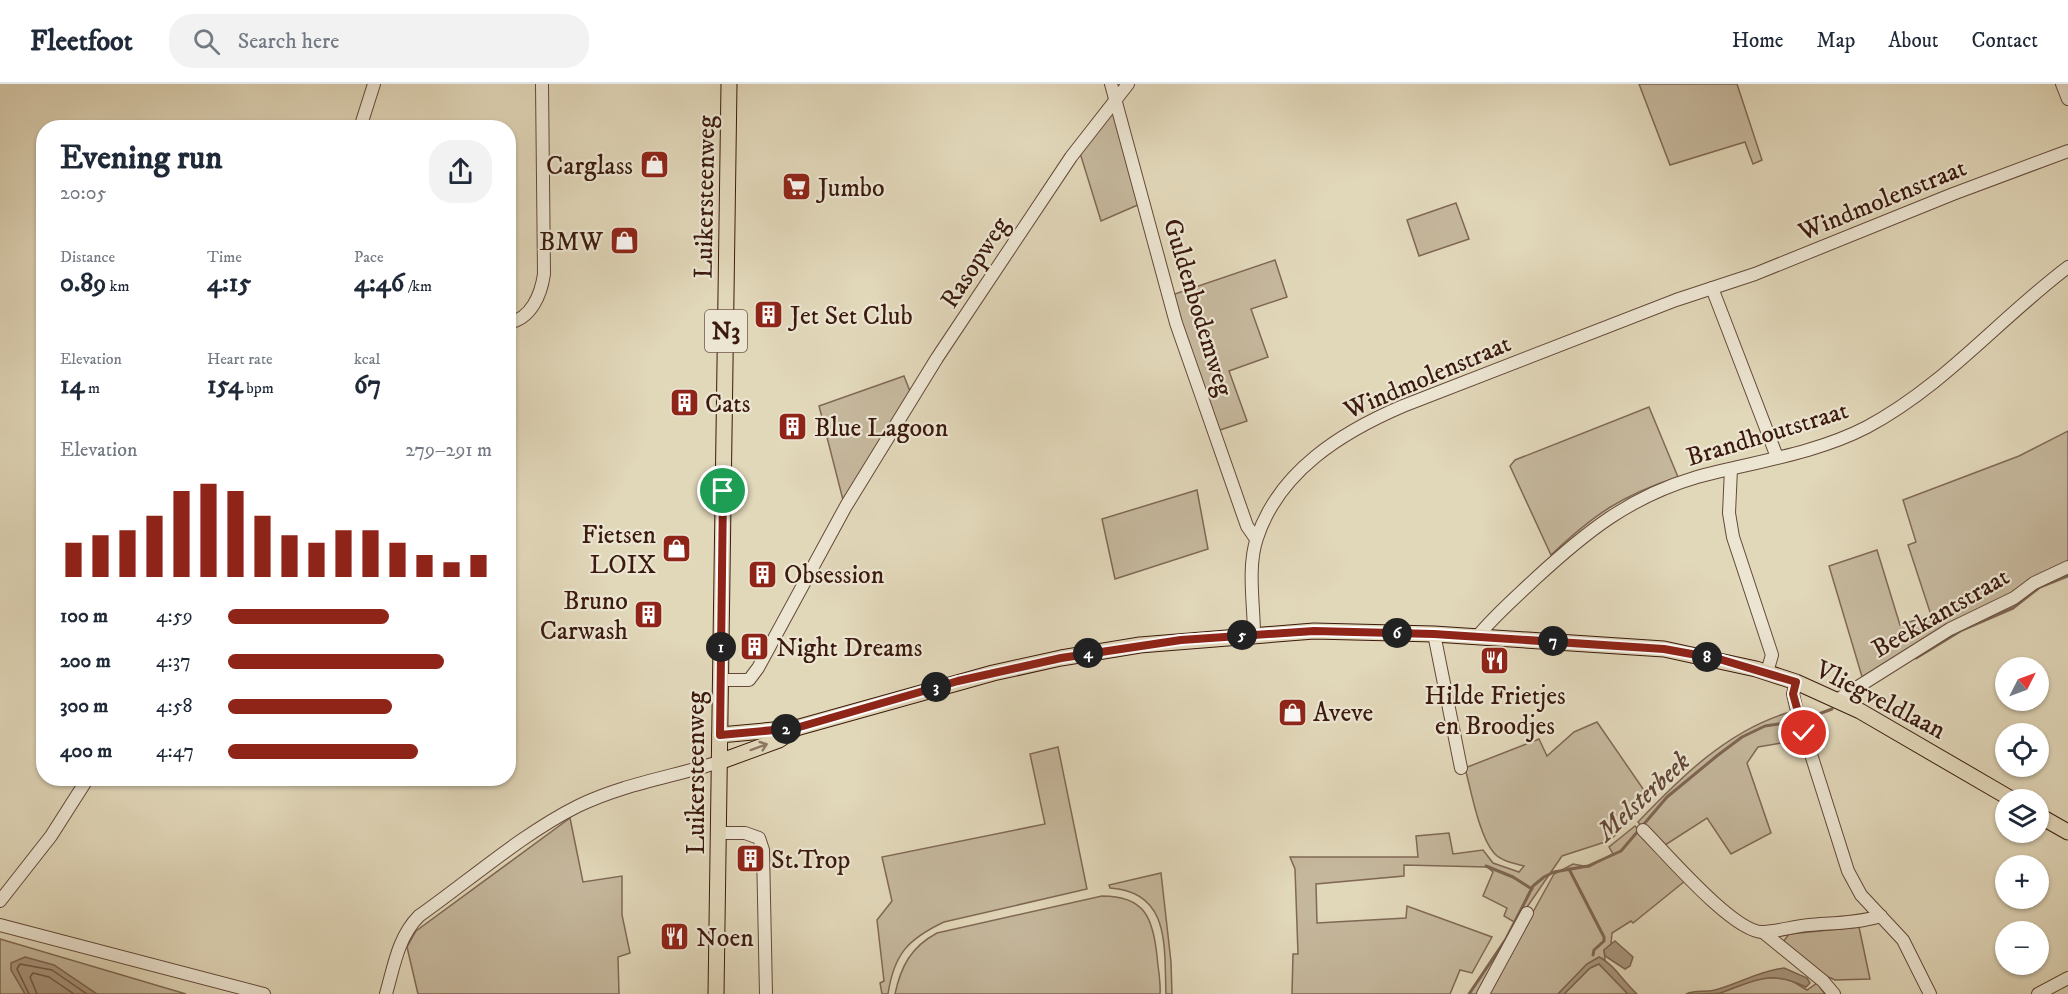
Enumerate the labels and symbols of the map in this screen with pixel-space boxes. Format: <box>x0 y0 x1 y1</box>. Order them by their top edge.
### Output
street label: Luikersteenweg <box>688 115 723 279</box>
shop icon: Carglass <box>638 149 670 181</box>
place label: Carglass <box>546 150 633 183</box>
street label: Windmolenstraat <box>1793 152 1971 249</box>
supermarket icon: Jumbo <box>781 171 813 203</box>
place label: Jumbo <box>816 172 885 205</box>
street label: Rasopweg <box>933 210 1017 315</box>
street label: Guldenbodemweg <box>1155 215 1240 400</box>
shop icon: BMW <box>608 225 640 257</box>
place label: BMW <box>539 226 604 259</box>
building icon: Jet Set Club <box>753 299 785 331</box>
place label: Jet Set Club <box>788 300 913 333</box>
road number: N3 <box>705 310 747 352</box>
street label: Windmolenstraat <box>1338 327 1516 428</box>
building icon: Cats <box>668 387 700 419</box>
place label: Cats <box>705 388 750 421</box>
street label: Brandhoutstraat <box>1682 394 1852 475</box>
building icon: Blue Lagoon <box>777 411 809 443</box>
place label: Blue Lagoon <box>814 412 949 445</box>
pin <box>697 465 748 516</box>
place label: Fietsen LOIX <box>581 519 656 582</box>
shop icon: Fietsen LOIX <box>661 533 693 565</box>
building icon: Obsession <box>747 558 779 590</box>
place label: Obsession <box>784 559 885 592</box>
street label: Beekkantstraat <box>1866 561 2016 666</box>
place label: Bruno Carwash <box>540 585 628 648</box>
building icon: Bruno Carwash <box>633 599 665 631</box>
pin: 6 <box>1382 618 1412 648</box>
pin: 5 <box>1227 620 1257 650</box>
pin: 7 <box>1538 626 1568 656</box>
building icon: Night Dreams <box>739 631 771 663</box>
pin: 1 <box>706 632 736 662</box>
place label: Night Dreams <box>776 632 923 665</box>
pin: 4 <box>1073 638 1103 668</box>
pin: 8 <box>1692 642 1722 672</box>
restaurant icon: Hilde Frietjes en Broodjes <box>1479 645 1511 677</box>
street label: Vliegveldlaan <box>1809 653 1951 747</box>
north arrow <box>1995 657 2049 711</box>
pin: 3 <box>921 672 951 702</box>
place label: Hilde Frietjes en Broodjes <box>1424 680 1566 743</box>
street label: Luikersteenweg <box>680 691 713 855</box>
shop icon: Aveve <box>1276 696 1308 728</box>
place label: Aveve <box>1313 697 1373 730</box>
pin <box>1778 707 1829 758</box>
pin: 2 <box>771 714 801 744</box>
one-way arrow <box>749 741 768 752</box>
water label: Melsterbeek <box>1588 744 1698 850</box>
building icon: St.Trop <box>734 843 766 875</box>
place label: St.Trop <box>771 844 850 877</box>
restaurant icon: Noen <box>659 921 691 953</box>
place label: Noen <box>696 922 754 955</box>

